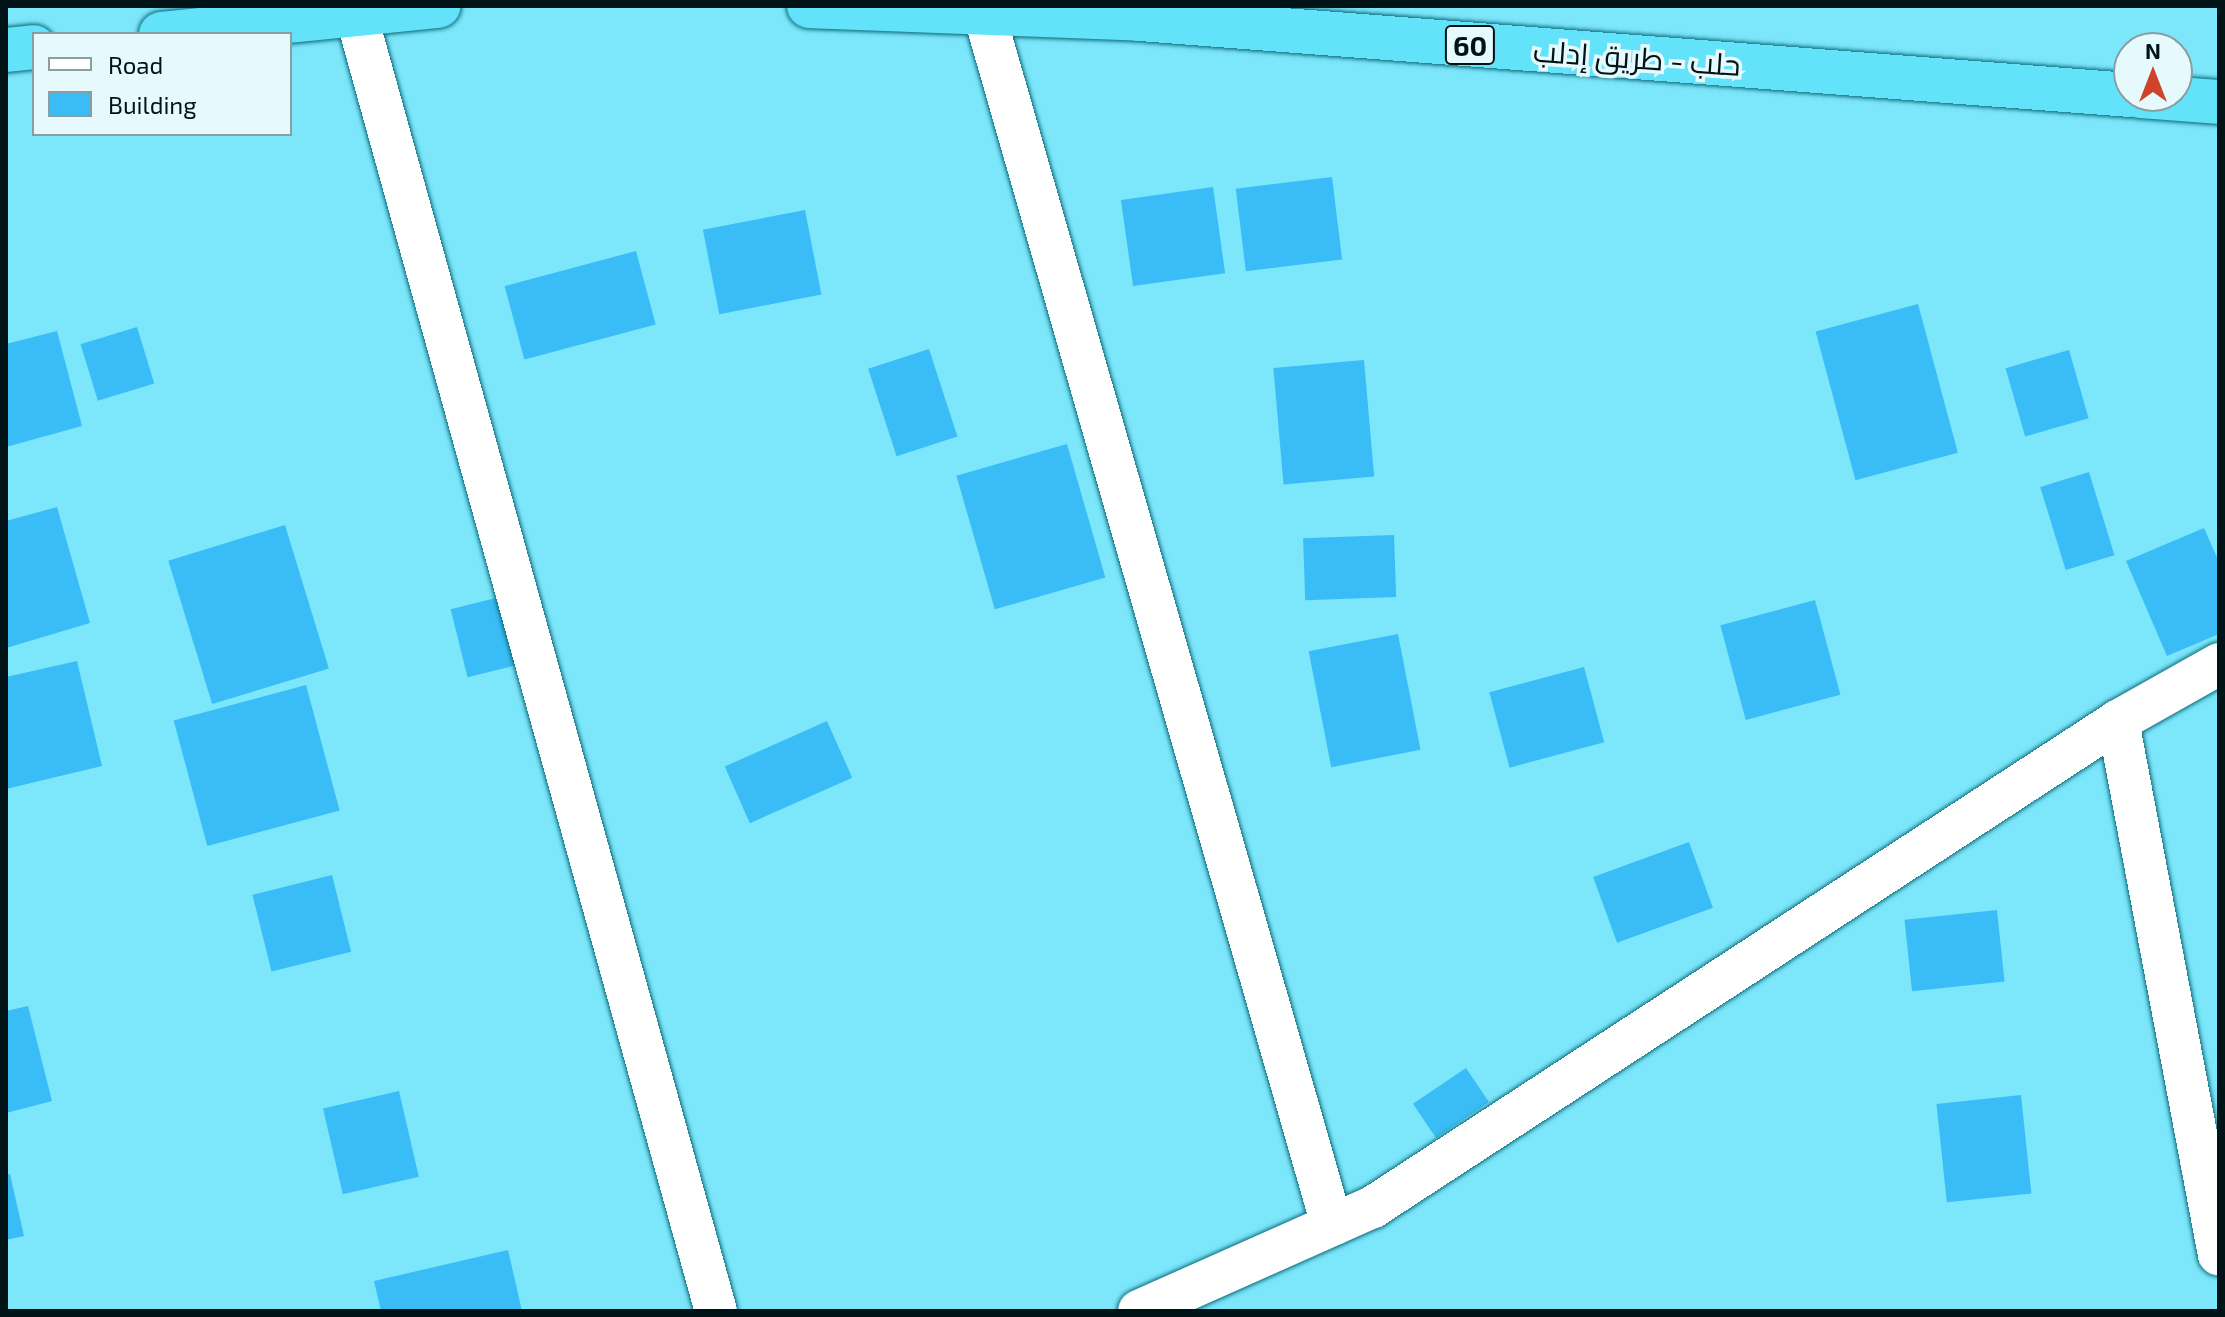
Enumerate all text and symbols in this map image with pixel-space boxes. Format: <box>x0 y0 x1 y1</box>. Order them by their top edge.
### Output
road number: 60 <box>1444 21 1496 69</box>
legend <box>32 32 292 136</box>
street label: حلب - طريق إدلب <box>1532 32 1742 82</box>
north arrow <box>2113 32 2193 112</box>
text: N <box>2145 37 2161 63</box>
text: Road <box>108 50 163 79</box>
text: Building <box>108 90 197 119</box>

